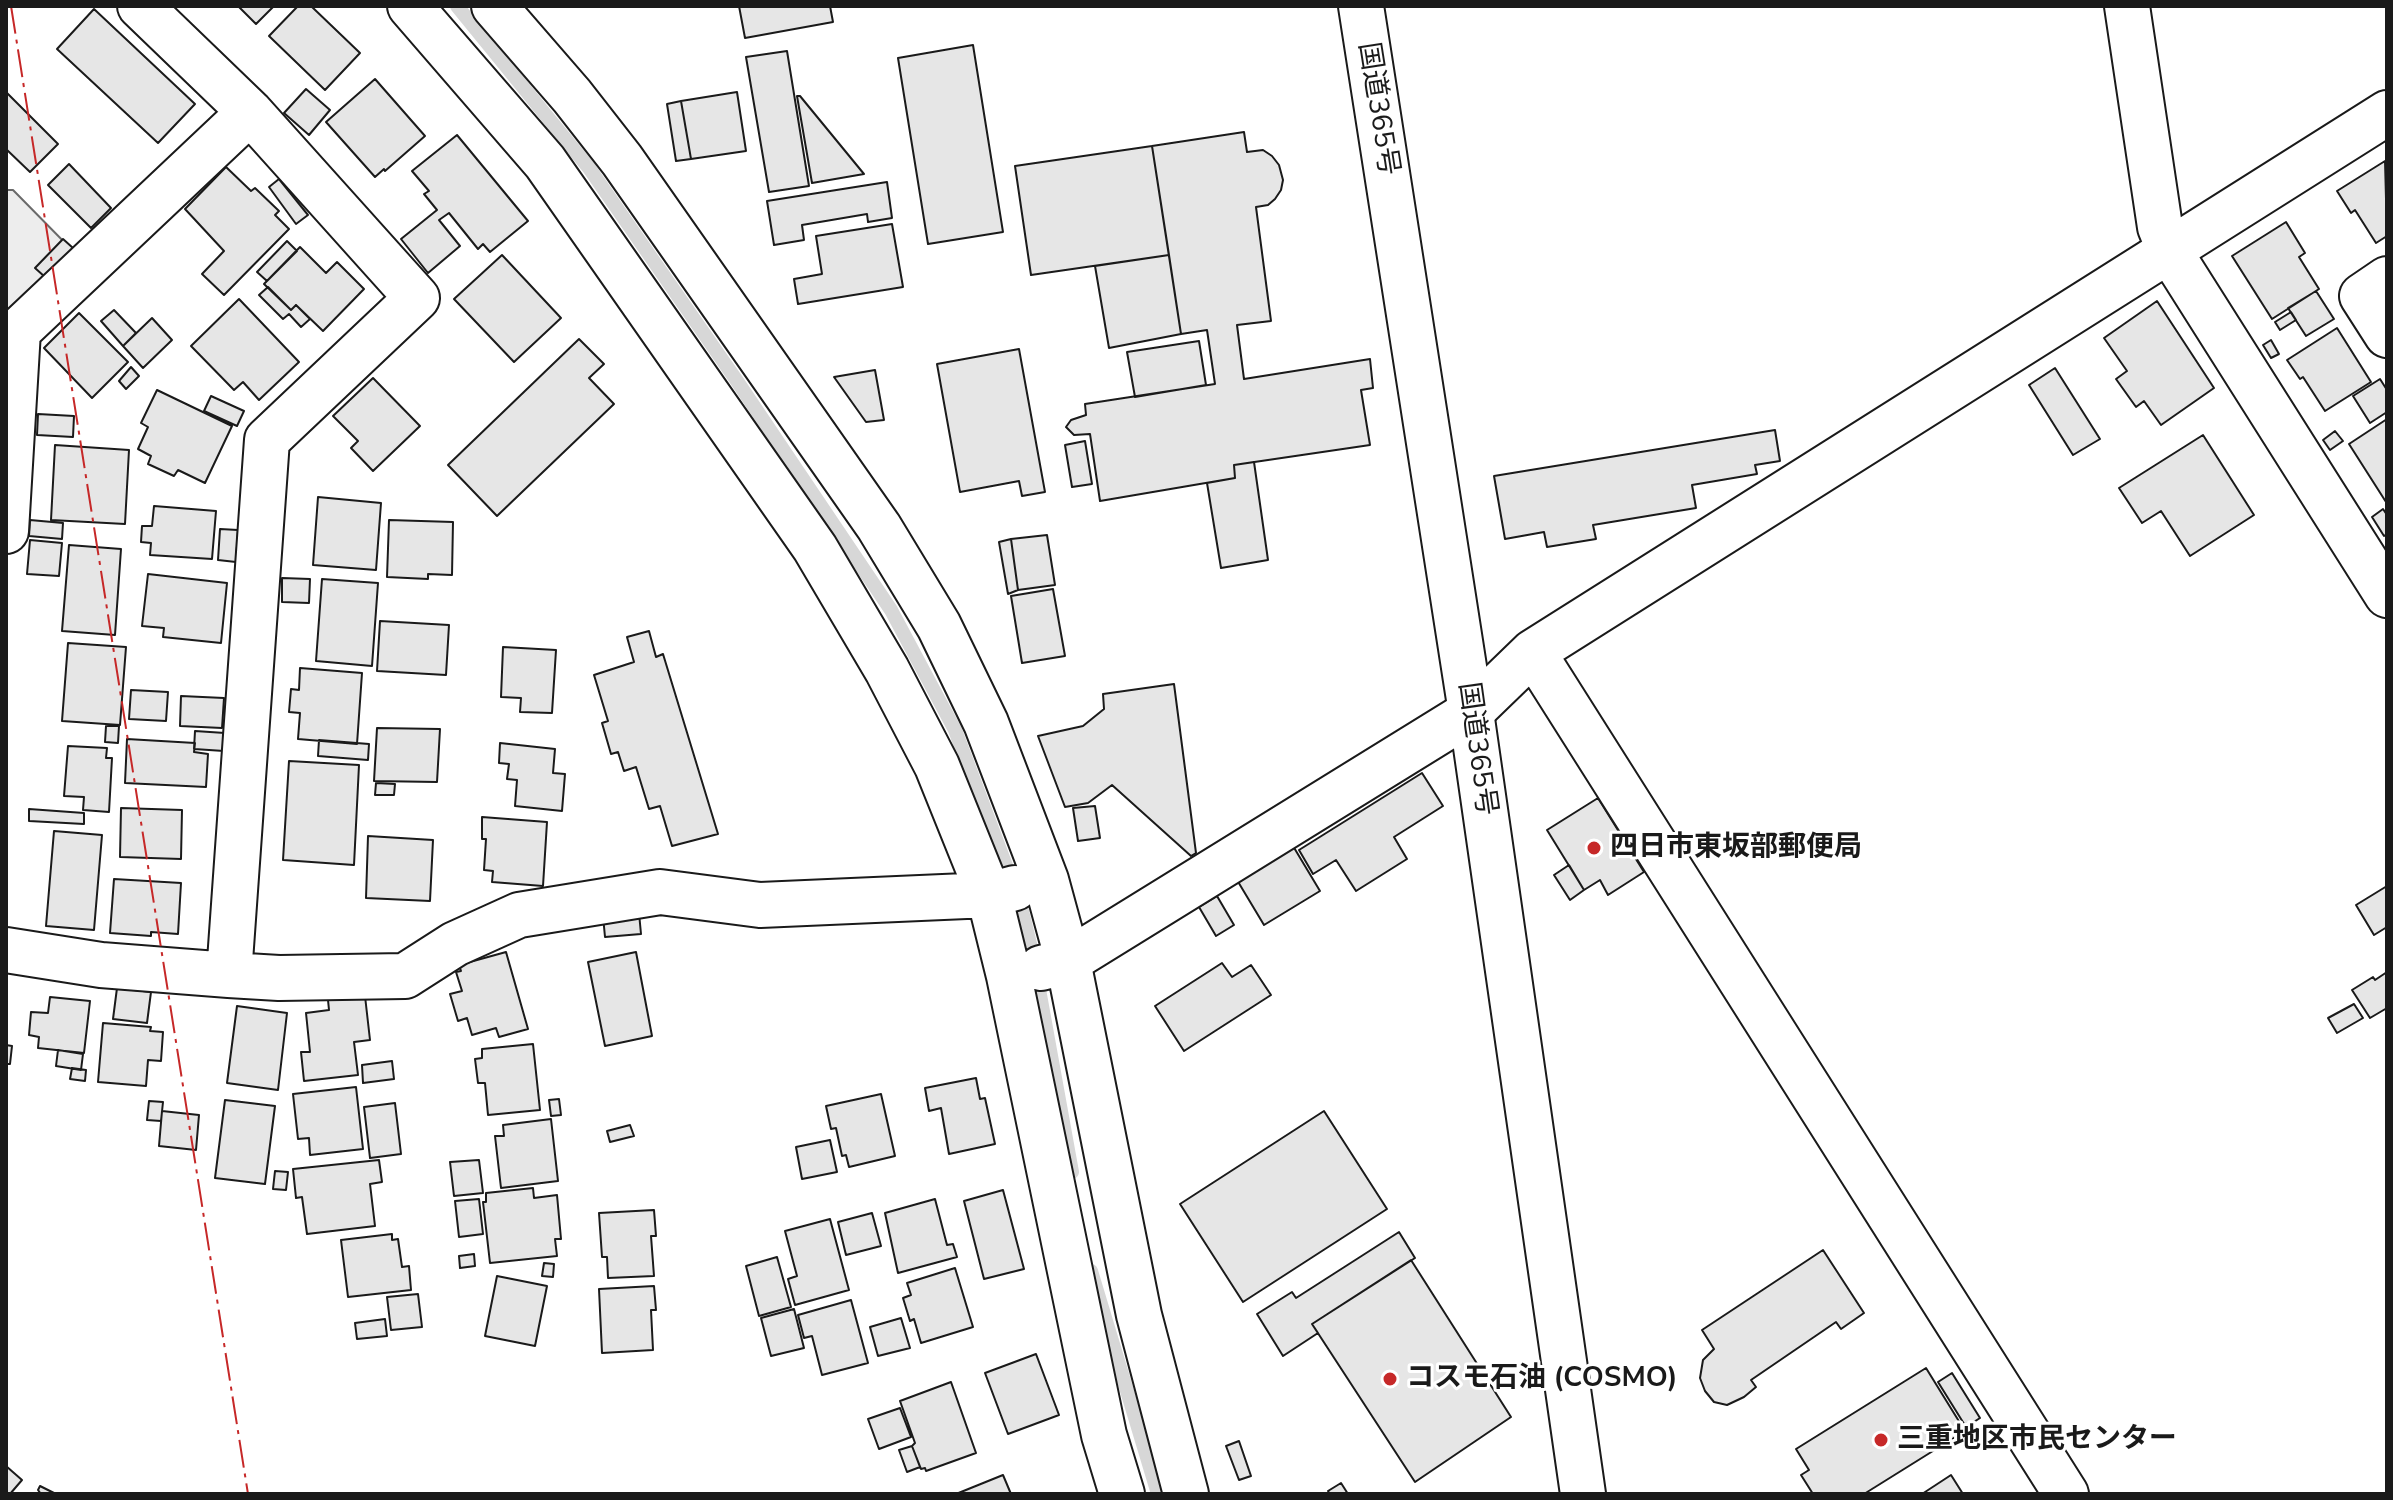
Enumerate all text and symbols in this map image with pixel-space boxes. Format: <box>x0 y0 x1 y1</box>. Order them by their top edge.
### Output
street label: 国道365号 <box>1350 40 1404 178</box>
street label: 国道365号 <box>1450 680 1502 818</box>
place label: 四日市東坂部郵便局 <box>1610 831 1862 865</box>
marker: 四日市東坂部郵便局 <box>1585 839 1603 857</box>
place label: コスモ石油 (COSMO) <box>1406 1362 1677 1396</box>
marker: コスモ石油 (COSMO) <box>1381 1370 1399 1388</box>
place label: 三重地区市民センター <box>1897 1423 2177 1457</box>
marker: 三重地区市民センター <box>1872 1431 1890 1449</box>

